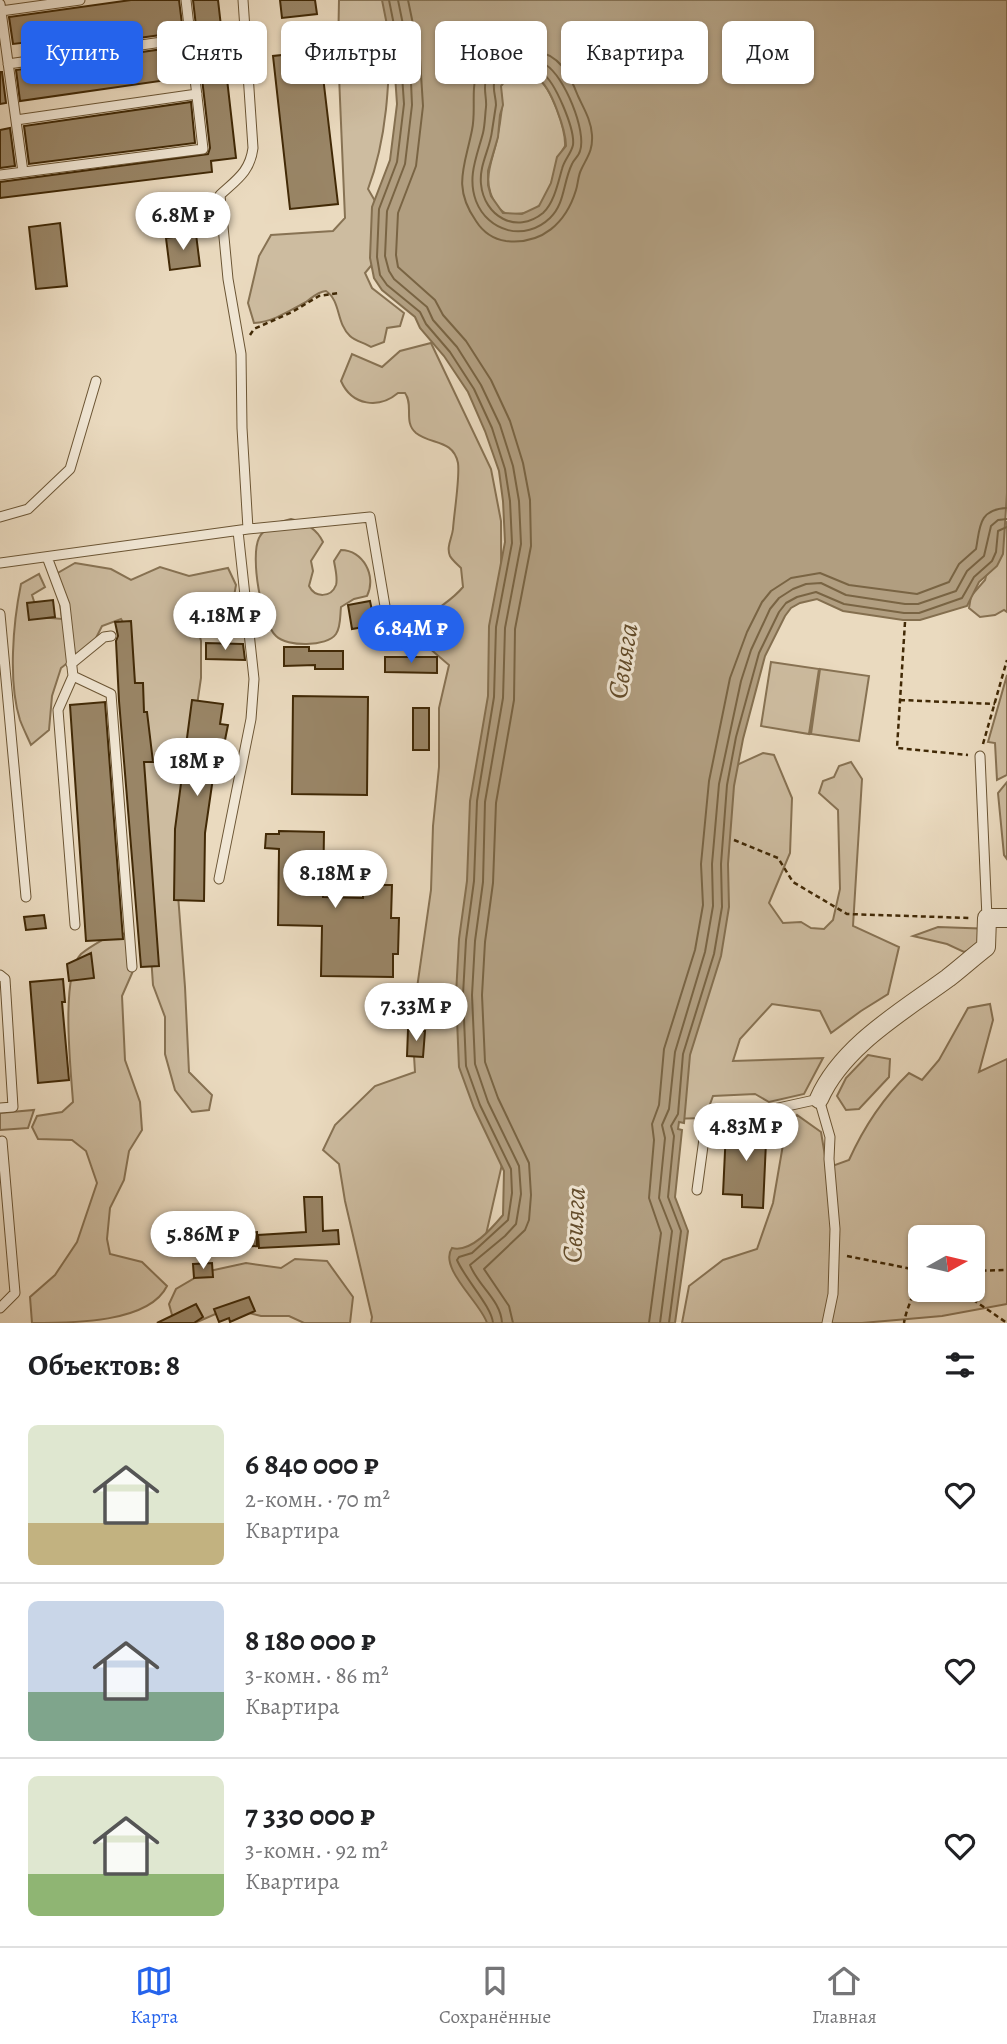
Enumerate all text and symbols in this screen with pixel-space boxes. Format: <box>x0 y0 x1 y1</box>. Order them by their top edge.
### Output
chip: Купить <box>21 21 143 84</box>
chip: Снять <box>157 21 267 84</box>
chip: Фильтры <box>281 21 421 84</box>
chip: Новое <box>435 21 547 84</box>
chip: Квартира <box>561 21 708 84</box>
chip: Дом <box>722 21 814 84</box>
pin: 6.8M ₽ <box>126 192 240 252</box>
text: 6.8M ₽ <box>151 199 215 230</box>
pin: 4.18M ₽ <box>160 592 290 652</box>
text: 4.18M ₽ <box>189 599 261 630</box>
pin: 6.84M ₽ <box>346 606 476 665</box>
text: 6.84M ₽ <box>374 612 448 643</box>
water label: Свияга <box>598 620 648 702</box>
pin: 18M ₽ <box>148 738 246 798</box>
text: 18M ₽ <box>170 745 224 776</box>
pin: 8.18M ₽ <box>270 850 400 910</box>
text: 8.18M ₽ <box>299 857 371 888</box>
pin: 7.33M ₽ <box>351 984 481 1043</box>
text: 7.33M ₽ <box>381 990 451 1021</box>
pin: 4.83M ₽ <box>681 1104 811 1163</box>
text: 4.83M ₽ <box>709 1110 783 1141</box>
water label: Свияга <box>553 1186 595 1264</box>
pin: 5.86M ₽ <box>138 1212 268 1271</box>
text: 5.86M ₽ <box>167 1218 239 1249</box>
north arrow <box>908 1225 985 1302</box>
map controls <box>908 1225 985 1302</box>
text: Объектов: 8 <box>28 1345 180 1385</box>
icon: filters <box>941 1346 979 1384</box>
text: 6 840 000 ₽ <box>245 1444 379 1484</box>
icon: home <box>84 1453 168 1537</box>
icon: heart <box>941 1476 979 1514</box>
text: 2-комн. · 70 m² <box>245 1484 390 1515</box>
text: Квартира <box>245 1515 340 1546</box>
text: 8 180 000 ₽ <box>245 1620 376 1660</box>
icon: home <box>84 1629 168 1713</box>
icon: heart <box>941 1652 979 1690</box>
text: 3-комн. · 86 m² <box>245 1660 388 1691</box>
text: Квартира <box>245 1691 340 1722</box>
text: 7 330 000 ₽ <box>245 1795 375 1835</box>
icon: home <box>84 1804 168 1888</box>
icon: heart <box>941 1827 979 1865</box>
text: 3-комн. · 92 m² <box>245 1835 388 1866</box>
text: Квартира <box>245 1866 340 1897</box>
tab: Карта <box>130 1962 178 2030</box>
tab: Сохранённые <box>439 1962 551 2030</box>
tab: Главная <box>812 1962 877 2030</box>

